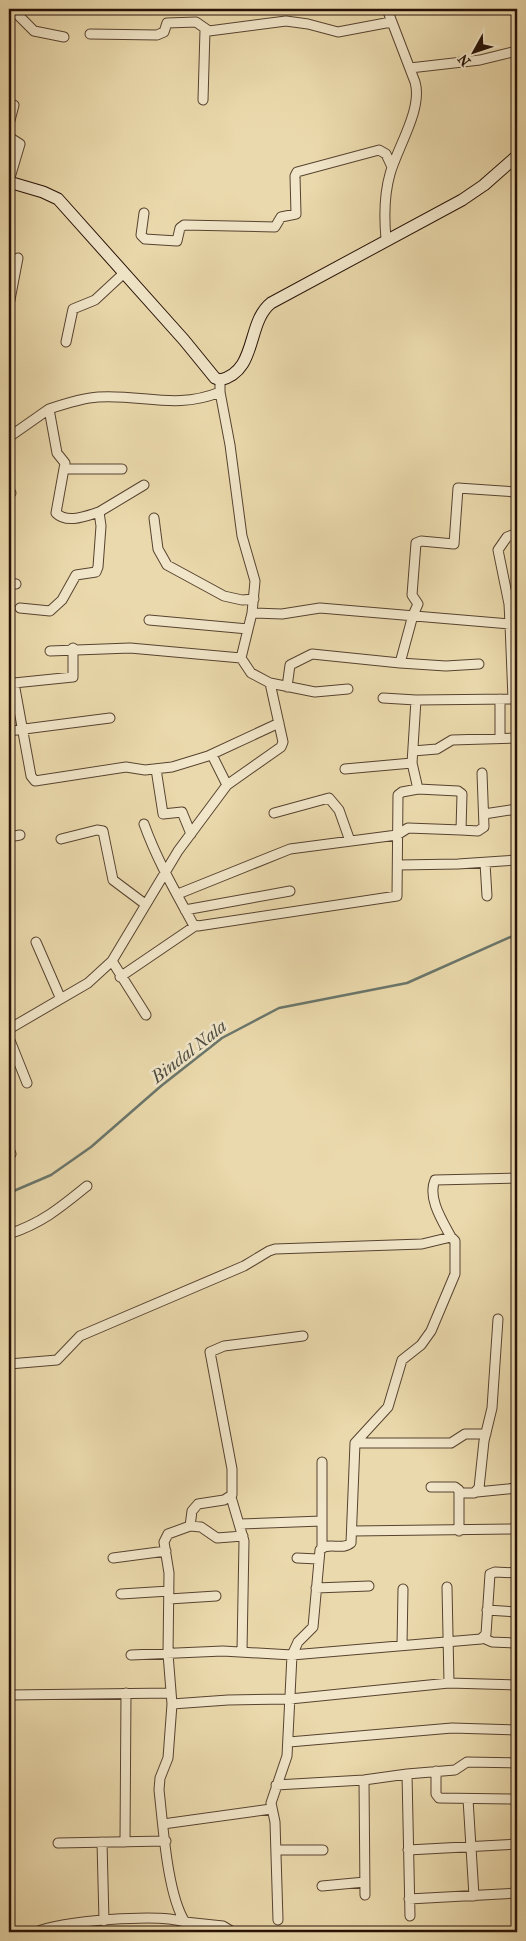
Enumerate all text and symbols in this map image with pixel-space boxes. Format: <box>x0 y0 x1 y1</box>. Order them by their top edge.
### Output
north arrow <box>448 28 498 78</box>
text: N <box>454 50 474 70</box>
water label: Bindal Nala <box>146 1016 231 1089</box>

